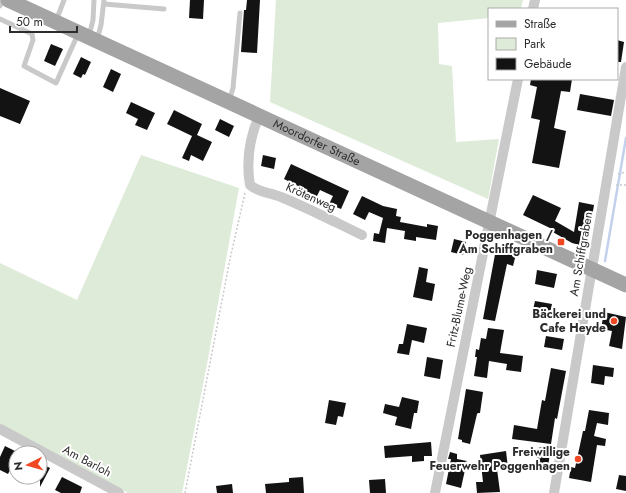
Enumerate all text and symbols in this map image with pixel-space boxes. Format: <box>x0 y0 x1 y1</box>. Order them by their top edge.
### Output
scale bar <box>10 8 77 34</box>
legend <box>488 8 618 80</box>
text: 50 m <box>16 13 43 31</box>
text: Straße <box>524 15 556 33</box>
text: Park <box>524 35 546 53</box>
text: Gebäude <box>524 55 571 73</box>
street label: Moordorfer Straße <box>270 114 363 170</box>
street label: Krötenweg <box>283 178 339 216</box>
street label: Am Schiffgraben <box>565 210 597 298</box>
place label: Poggenhagen / Am Schiffgraben <box>458 226 554 258</box>
marker: Poggenhagen / Am Schiffgraben <box>556 237 566 247</box>
street label: Fritz-Blume-Weg <box>442 265 476 349</box>
place label: Bäckerei und Cafe Heyde <box>532 305 606 337</box>
marker: Bäckerei und Cafe Heyde <box>609 316 619 326</box>
street label: Am Barloh <box>59 441 115 481</box>
place label: Freiwillige Feuerwehr Poggenhagen <box>430 443 570 475</box>
north arrow <box>8 445 48 485</box>
marker: Freiwillige Feuerwehr Poggenhagen <box>573 454 583 464</box>
text: N <box>10 461 26 471</box>

